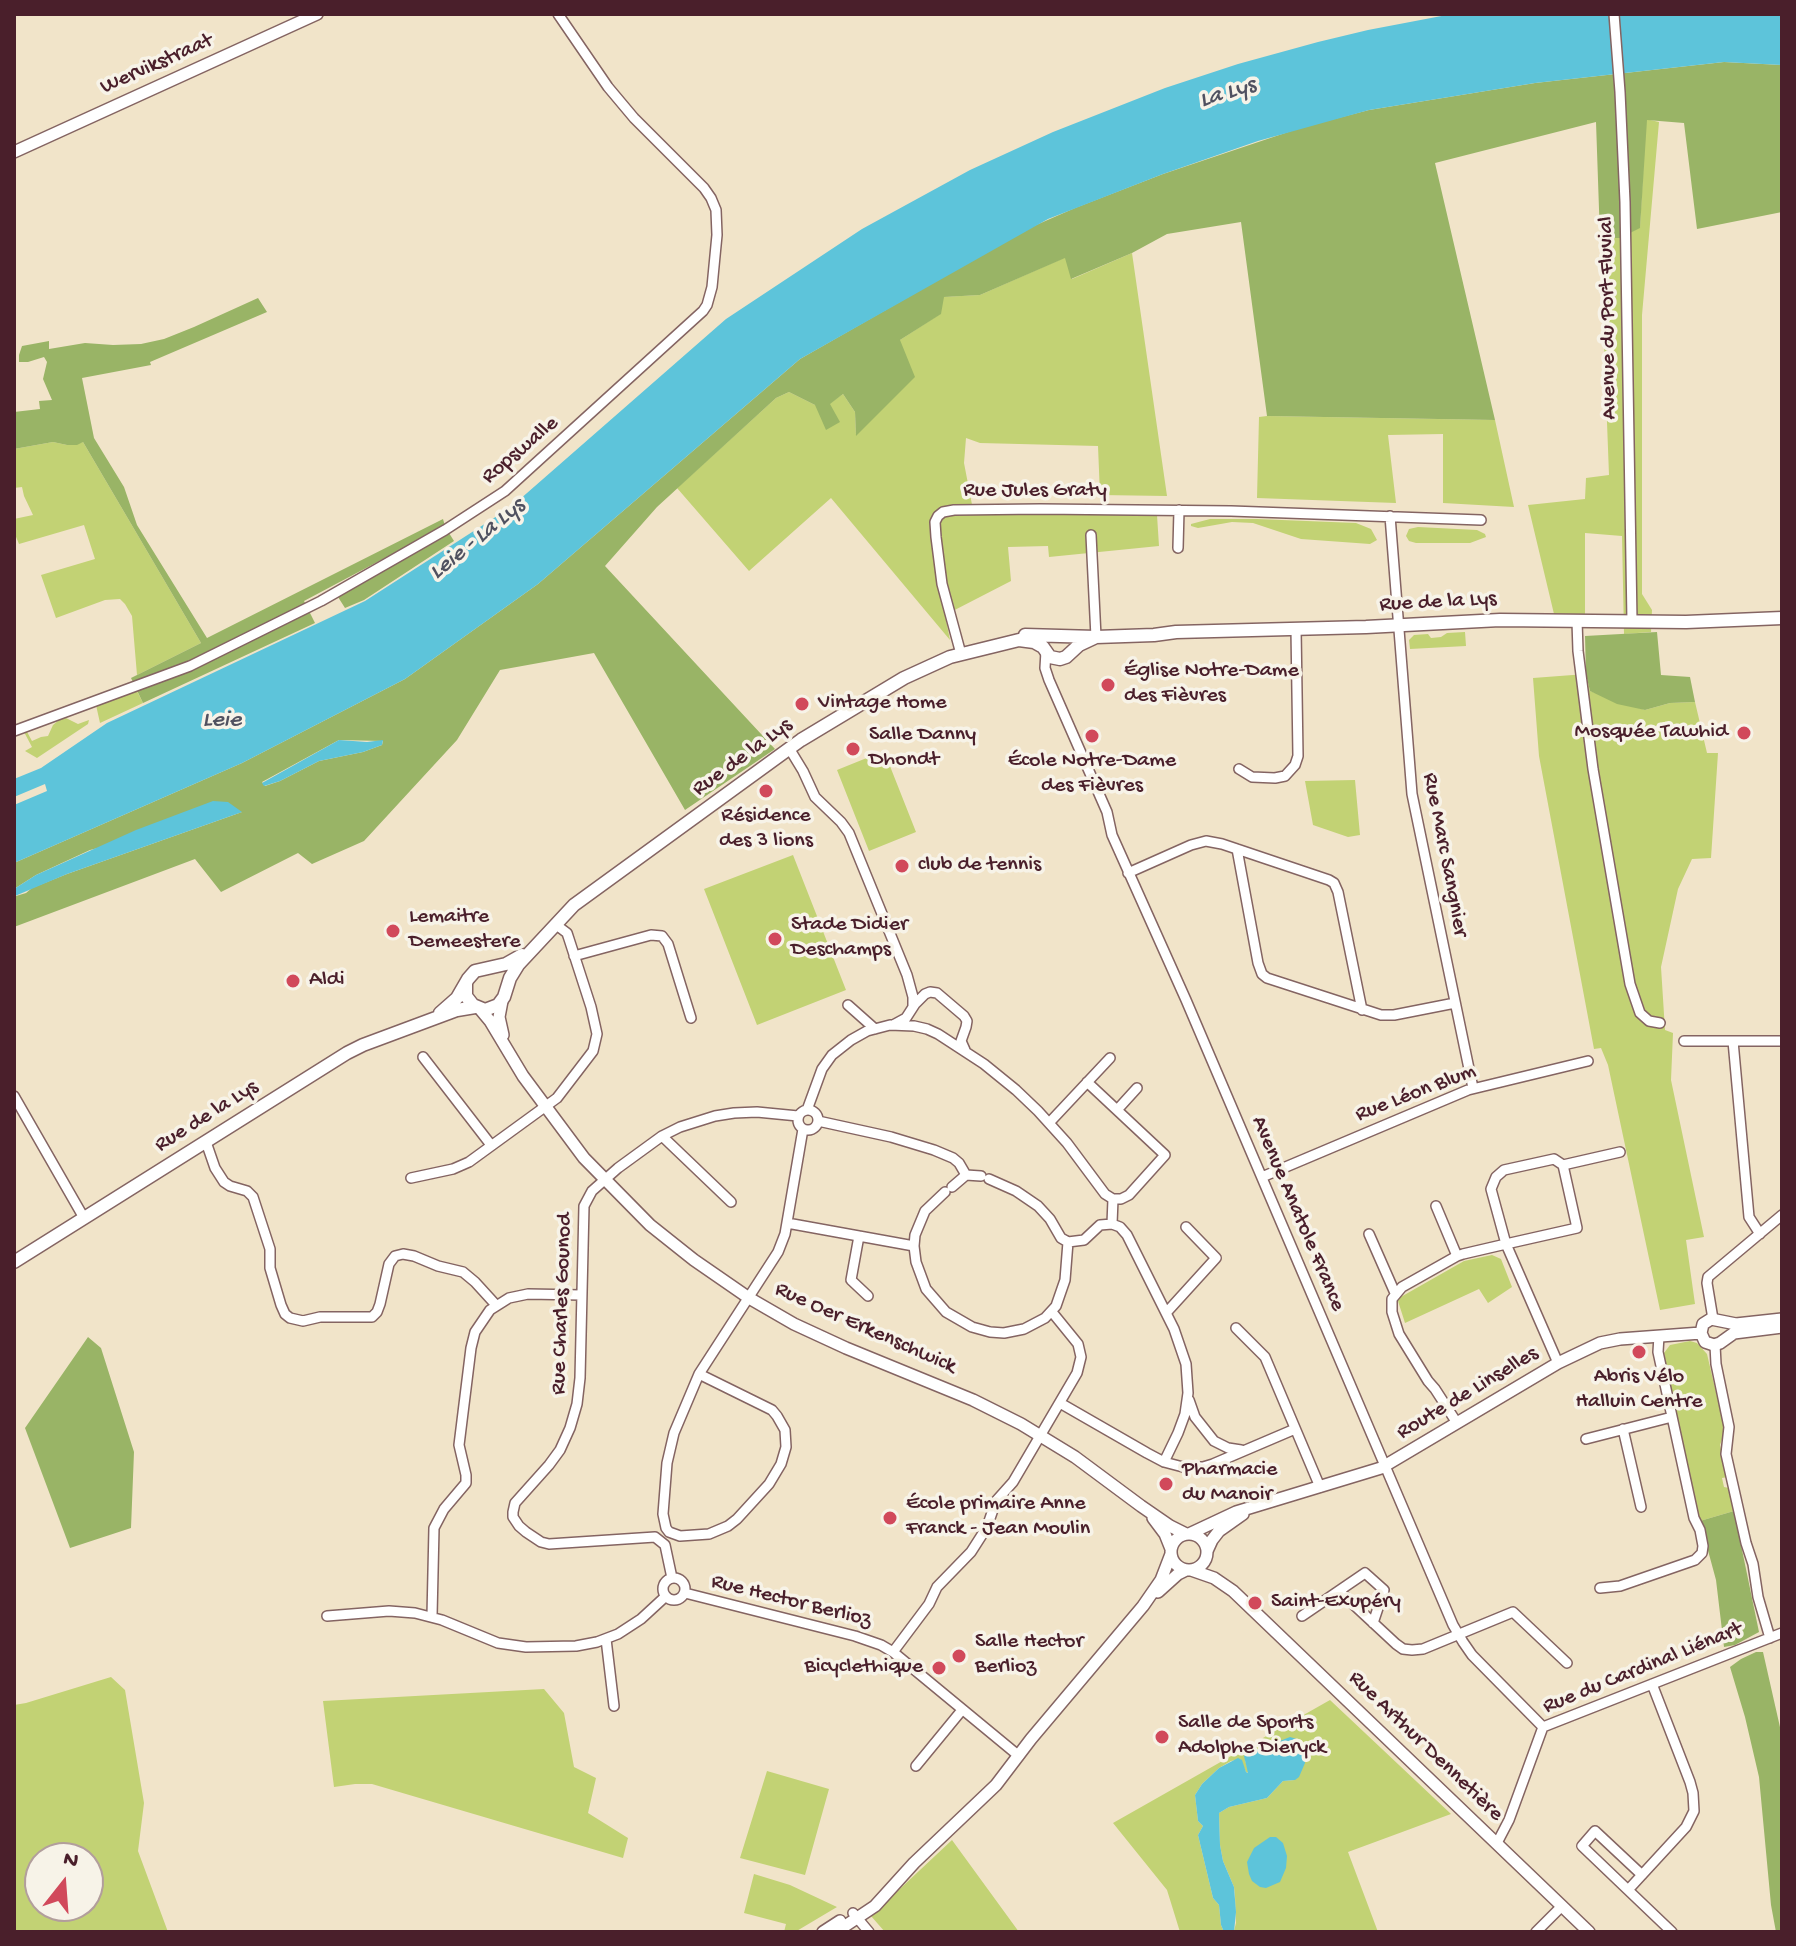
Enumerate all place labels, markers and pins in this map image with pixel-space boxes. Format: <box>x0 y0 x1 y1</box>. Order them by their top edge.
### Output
place label: Église Notre-Dame des Fièvres <box>1124 659 1299 710</box>
marker: Église Notre-Dame des Fièvres <box>1099 676 1117 694</box>
place label: Vintage Home <box>818 691 947 717</box>
marker: Vintage Home <box>793 695 811 713</box>
place label: Mosquée Tawhid <box>1575 720 1728 746</box>
place label: Salle Danny Dhondt <box>869 723 976 774</box>
marker: Mosquée Tawhid <box>1735 724 1753 742</box>
marker: École Notre-Dame des Fièvres <box>1083 727 1101 745</box>
marker: Salle Danny Dhondt <box>844 740 862 758</box>
place label: École Notre-Dame des Fièvres <box>1008 749 1176 800</box>
marker: Résidence des 3 lions <box>757 782 775 800</box>
place label: Résidence des 3 lions <box>719 804 813 856</box>
place label: club de tennis <box>918 853 1041 879</box>
marker: club de tennis <box>893 857 911 875</box>
place label: Lemaitre Demeestere <box>409 905 521 956</box>
place label: Stade Didier Deschamps <box>791 913 908 964</box>
marker: Lemaitre Demeestere <box>384 922 402 940</box>
marker: Stade Didier Deschamps <box>766 930 784 948</box>
place label: Aldi <box>309 968 344 994</box>
marker: Aldi <box>284 972 302 990</box>
marker: Abris Vélo Halluin Centre <box>1630 1343 1648 1361</box>
place label: Abris Vélo Halluin Centre <box>1575 1365 1703 1416</box>
place label: Pharmacie du Manoir <box>1182 1458 1277 1510</box>
marker: Pharmacie du Manoir <box>1157 1475 1175 1493</box>
place label: École primaire Anne Franck - Jean Moulin <box>906 1492 1090 1544</box>
marker: École primaire Anne Franck - Jean Moulin <box>881 1509 899 1527</box>
place label: Saint-Exupéry <box>1271 1590 1401 1616</box>
marker: Saint-Exupéry <box>1246 1594 1264 1612</box>
place label: Salle Hector Berlioz <box>975 1630 1083 1682</box>
marker: Salle Hector Berlioz <box>950 1647 968 1665</box>
place label: Bicyclethique <box>805 1655 923 1681</box>
marker: Bicyclethique <box>930 1659 948 1677</box>
place label: Salle de Sports Adolphe Dieryck <box>1178 1711 1326 1762</box>
marker: Salle de Sports Adolphe Dieryck <box>1153 1728 1171 1746</box>

